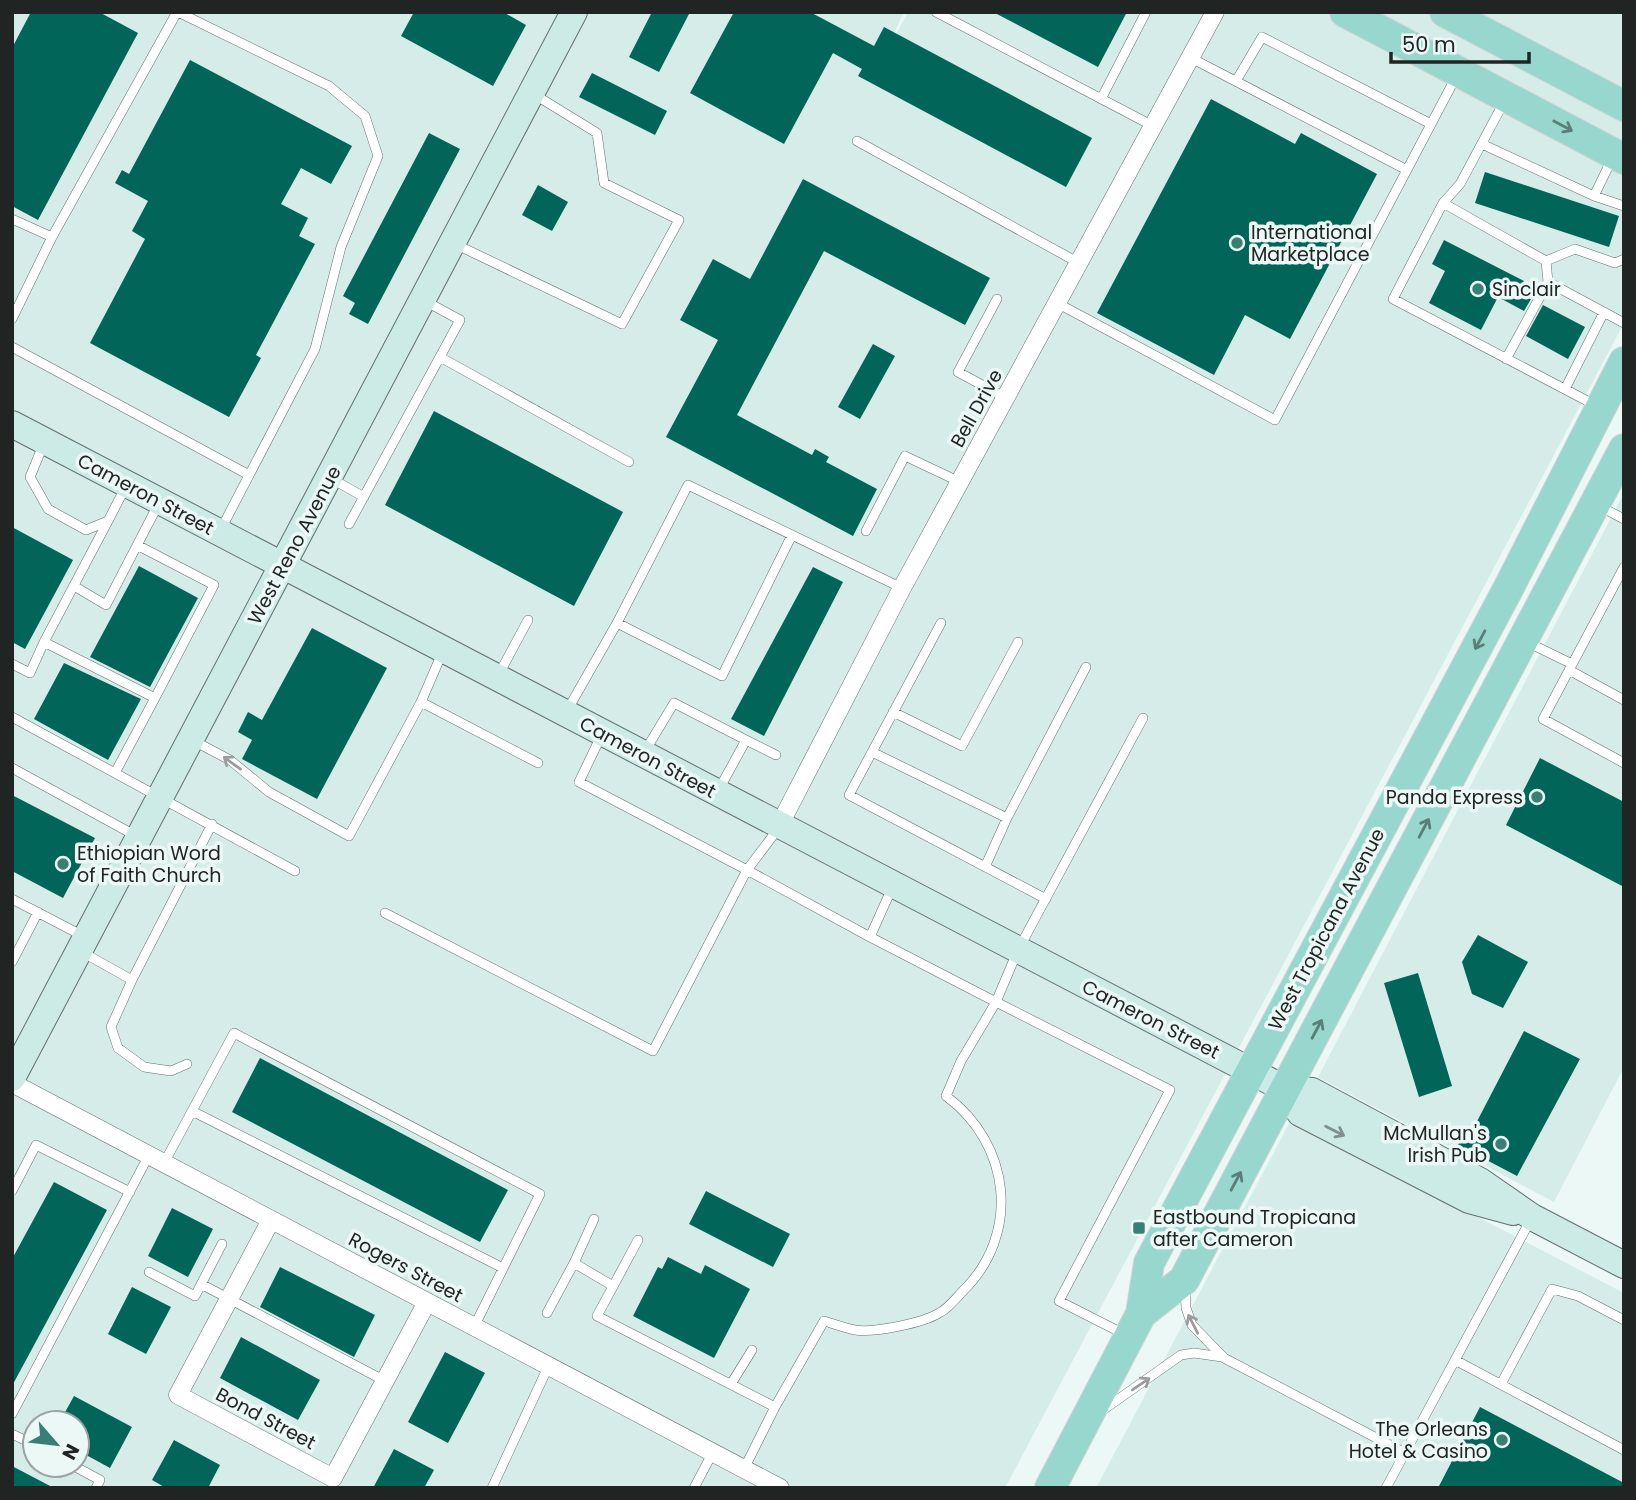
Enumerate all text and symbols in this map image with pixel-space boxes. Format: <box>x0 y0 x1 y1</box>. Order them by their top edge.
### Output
scale bar <box>1391 21 1529 65</box>
text: 50 m <box>1402 30 1456 59</box>
one-way arrow <box>1552 120 1573 133</box>
place label: International Marketplace <box>1251 219 1372 268</box>
marker: International Marketplace <box>1229 235 1245 251</box>
place label: Sinclair <box>1492 276 1561 303</box>
marker: Sinclair <box>1470 281 1486 297</box>
street label: Bell Drive <box>944 364 1009 452</box>
street label: Cameron Street <box>73 447 219 542</box>
street label: West Reno Avenue <box>241 461 348 629</box>
one-way arrow <box>1473 629 1486 650</box>
street label: Cameron Street <box>575 710 721 805</box>
one-way arrow <box>223 755 242 770</box>
place label: Panda Express <box>1386 784 1523 811</box>
marker: Panda Express <box>1529 789 1545 805</box>
one-way arrow <box>1418 818 1432 839</box>
street label: West Tropicana Avenue <box>1262 824 1391 1035</box>
place label: Ethiopian Word of Faith Church <box>77 840 222 889</box>
marker: Ethiopian Word of Faith Church <box>55 856 71 872</box>
street label: Cameron Street <box>1077 973 1224 1066</box>
one-way arrow <box>1310 1019 1324 1039</box>
place label: McMullan's Irish Pub <box>1383 1120 1487 1169</box>
one-way arrow <box>1324 1125 1345 1139</box>
marker: McMullan's Irish Pub <box>1493 1136 1509 1152</box>
one-way arrow <box>1229 1172 1243 1192</box>
place label: Eastbound Tropicana after Cameron <box>1153 1204 1356 1253</box>
marker: Eastbound Tropicana after Cameron <box>1131 1220 1147 1236</box>
street label: Rogers Street <box>344 1226 468 1309</box>
one-way arrow <box>1186 1314 1200 1335</box>
one-way arrow <box>1131 1377 1150 1391</box>
street label: Bond Street <box>211 1381 321 1456</box>
north arrow <box>21 1409 91 1479</box>
place label: The Orleans Hotel & Casino <box>1349 1416 1488 1465</box>
marker: The Orleans Hotel & Casino <box>1494 1432 1510 1448</box>
text: N <box>55 1439 86 1464</box>

